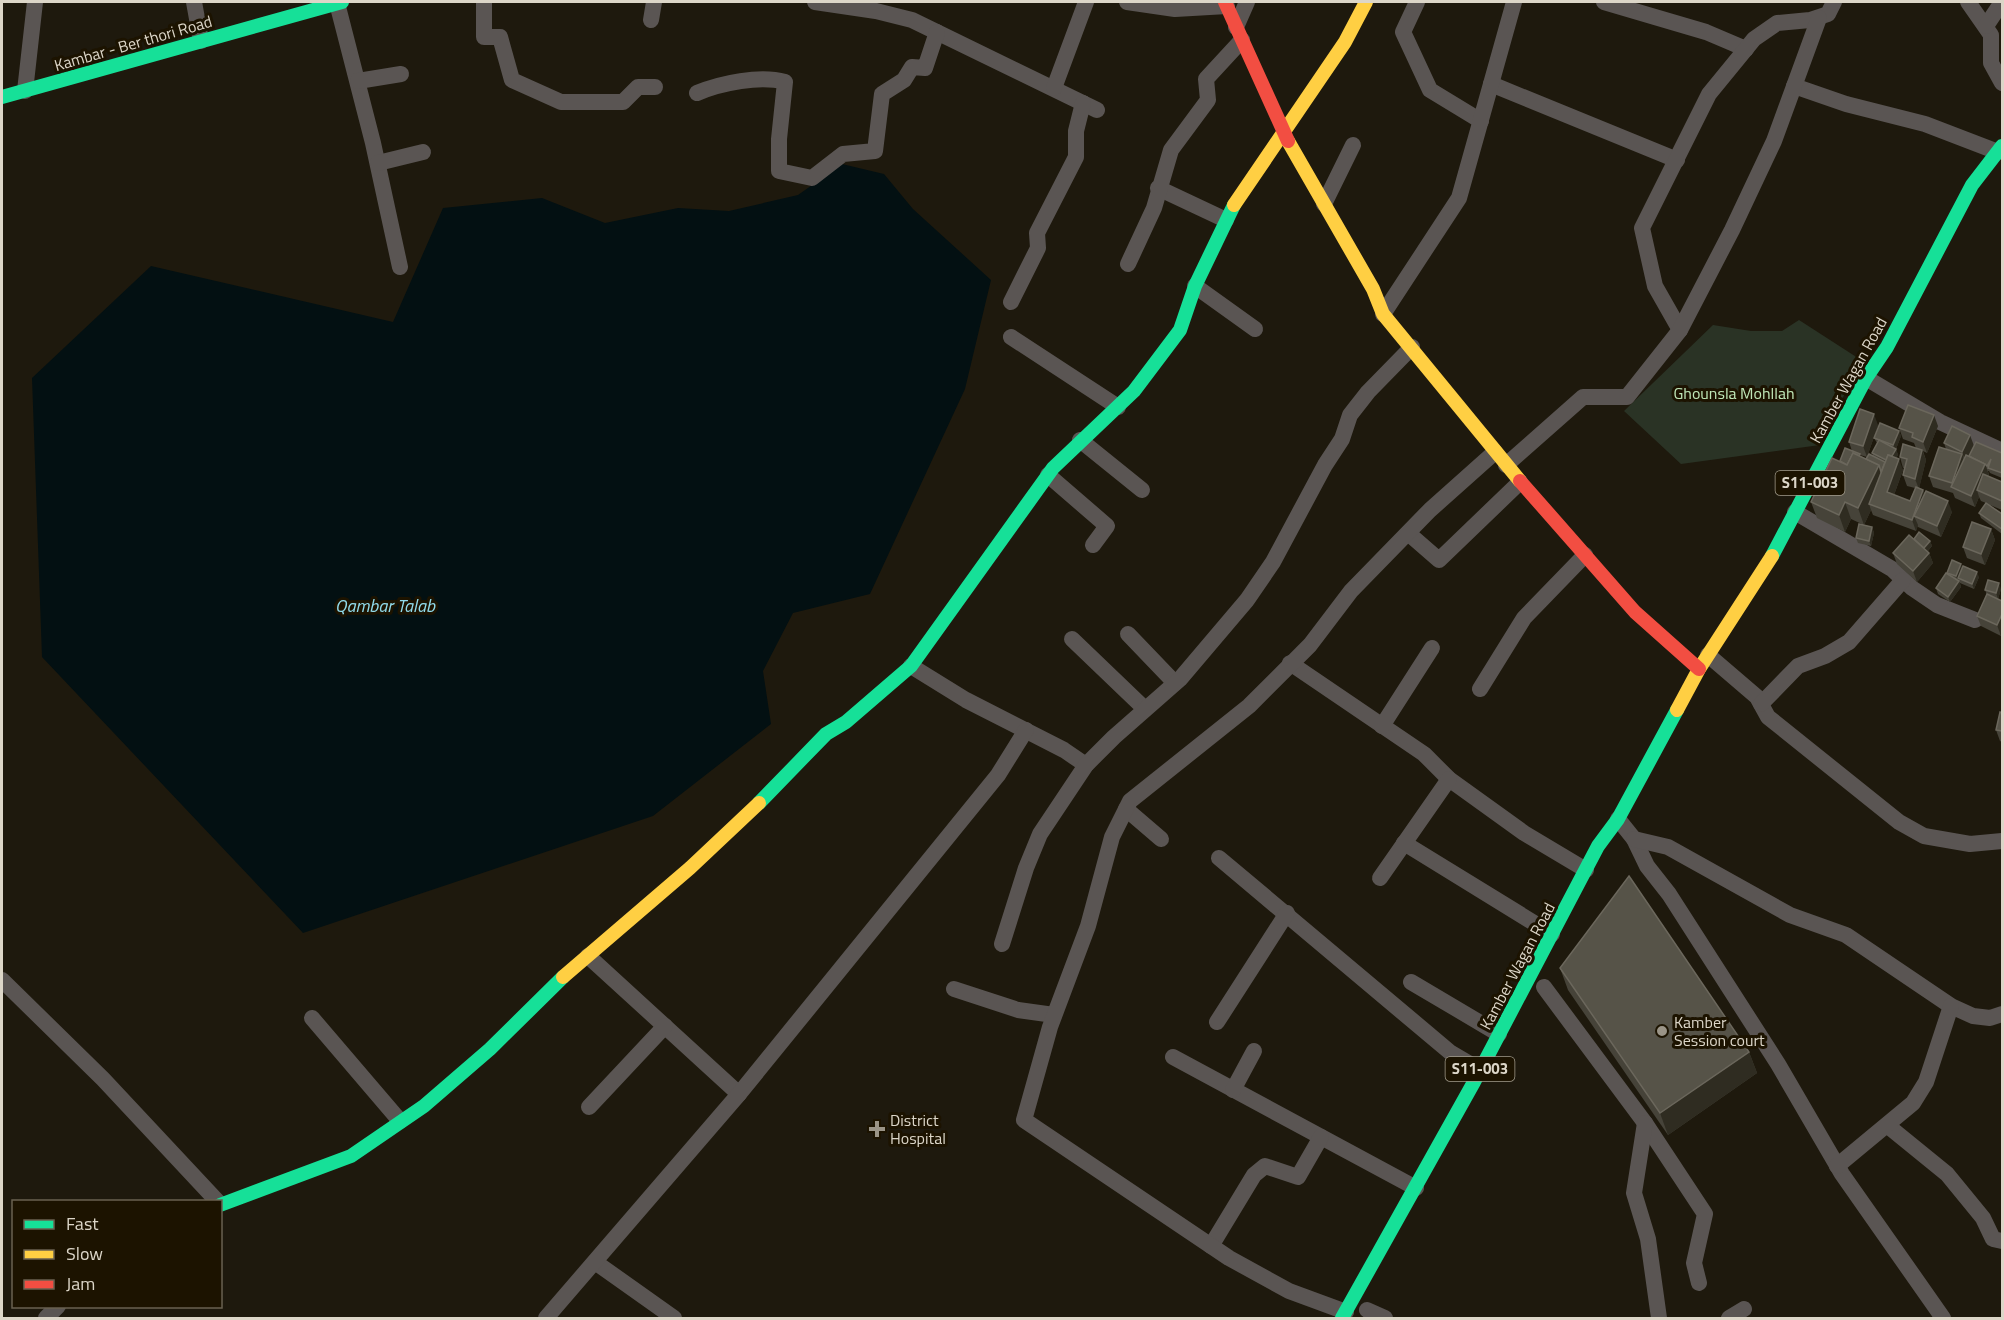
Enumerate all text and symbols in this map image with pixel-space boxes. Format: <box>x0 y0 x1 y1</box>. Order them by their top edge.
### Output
street label: Kambar - Ber thori Road <box>51 9 215 77</box>
street label: Kamber Wagan Road <box>1803 313 1893 447</box>
park label: Ghounsla Mohllah <box>1673 381 1795 405</box>
road number: S11-003 <box>1776 471 1844 495</box>
water label: Qambar Talab <box>335 592 436 619</box>
street label: Kamber Wagan Road <box>1473 898 1561 1034</box>
place label: Kamber Session court <box>1674 1010 1765 1052</box>
marker: Kamber Session court <box>1655 1024 1669 1038</box>
road number: S11-003 <box>1446 1057 1514 1081</box>
place label: District Hospital <box>890 1108 946 1150</box>
marker: District Hospital <box>868 1120 886 1138</box>
legend <box>12 1200 222 1308</box>
text: Fast <box>66 1210 99 1237</box>
text: Slow <box>66 1240 103 1267</box>
text: Jam <box>66 1270 95 1297</box>

